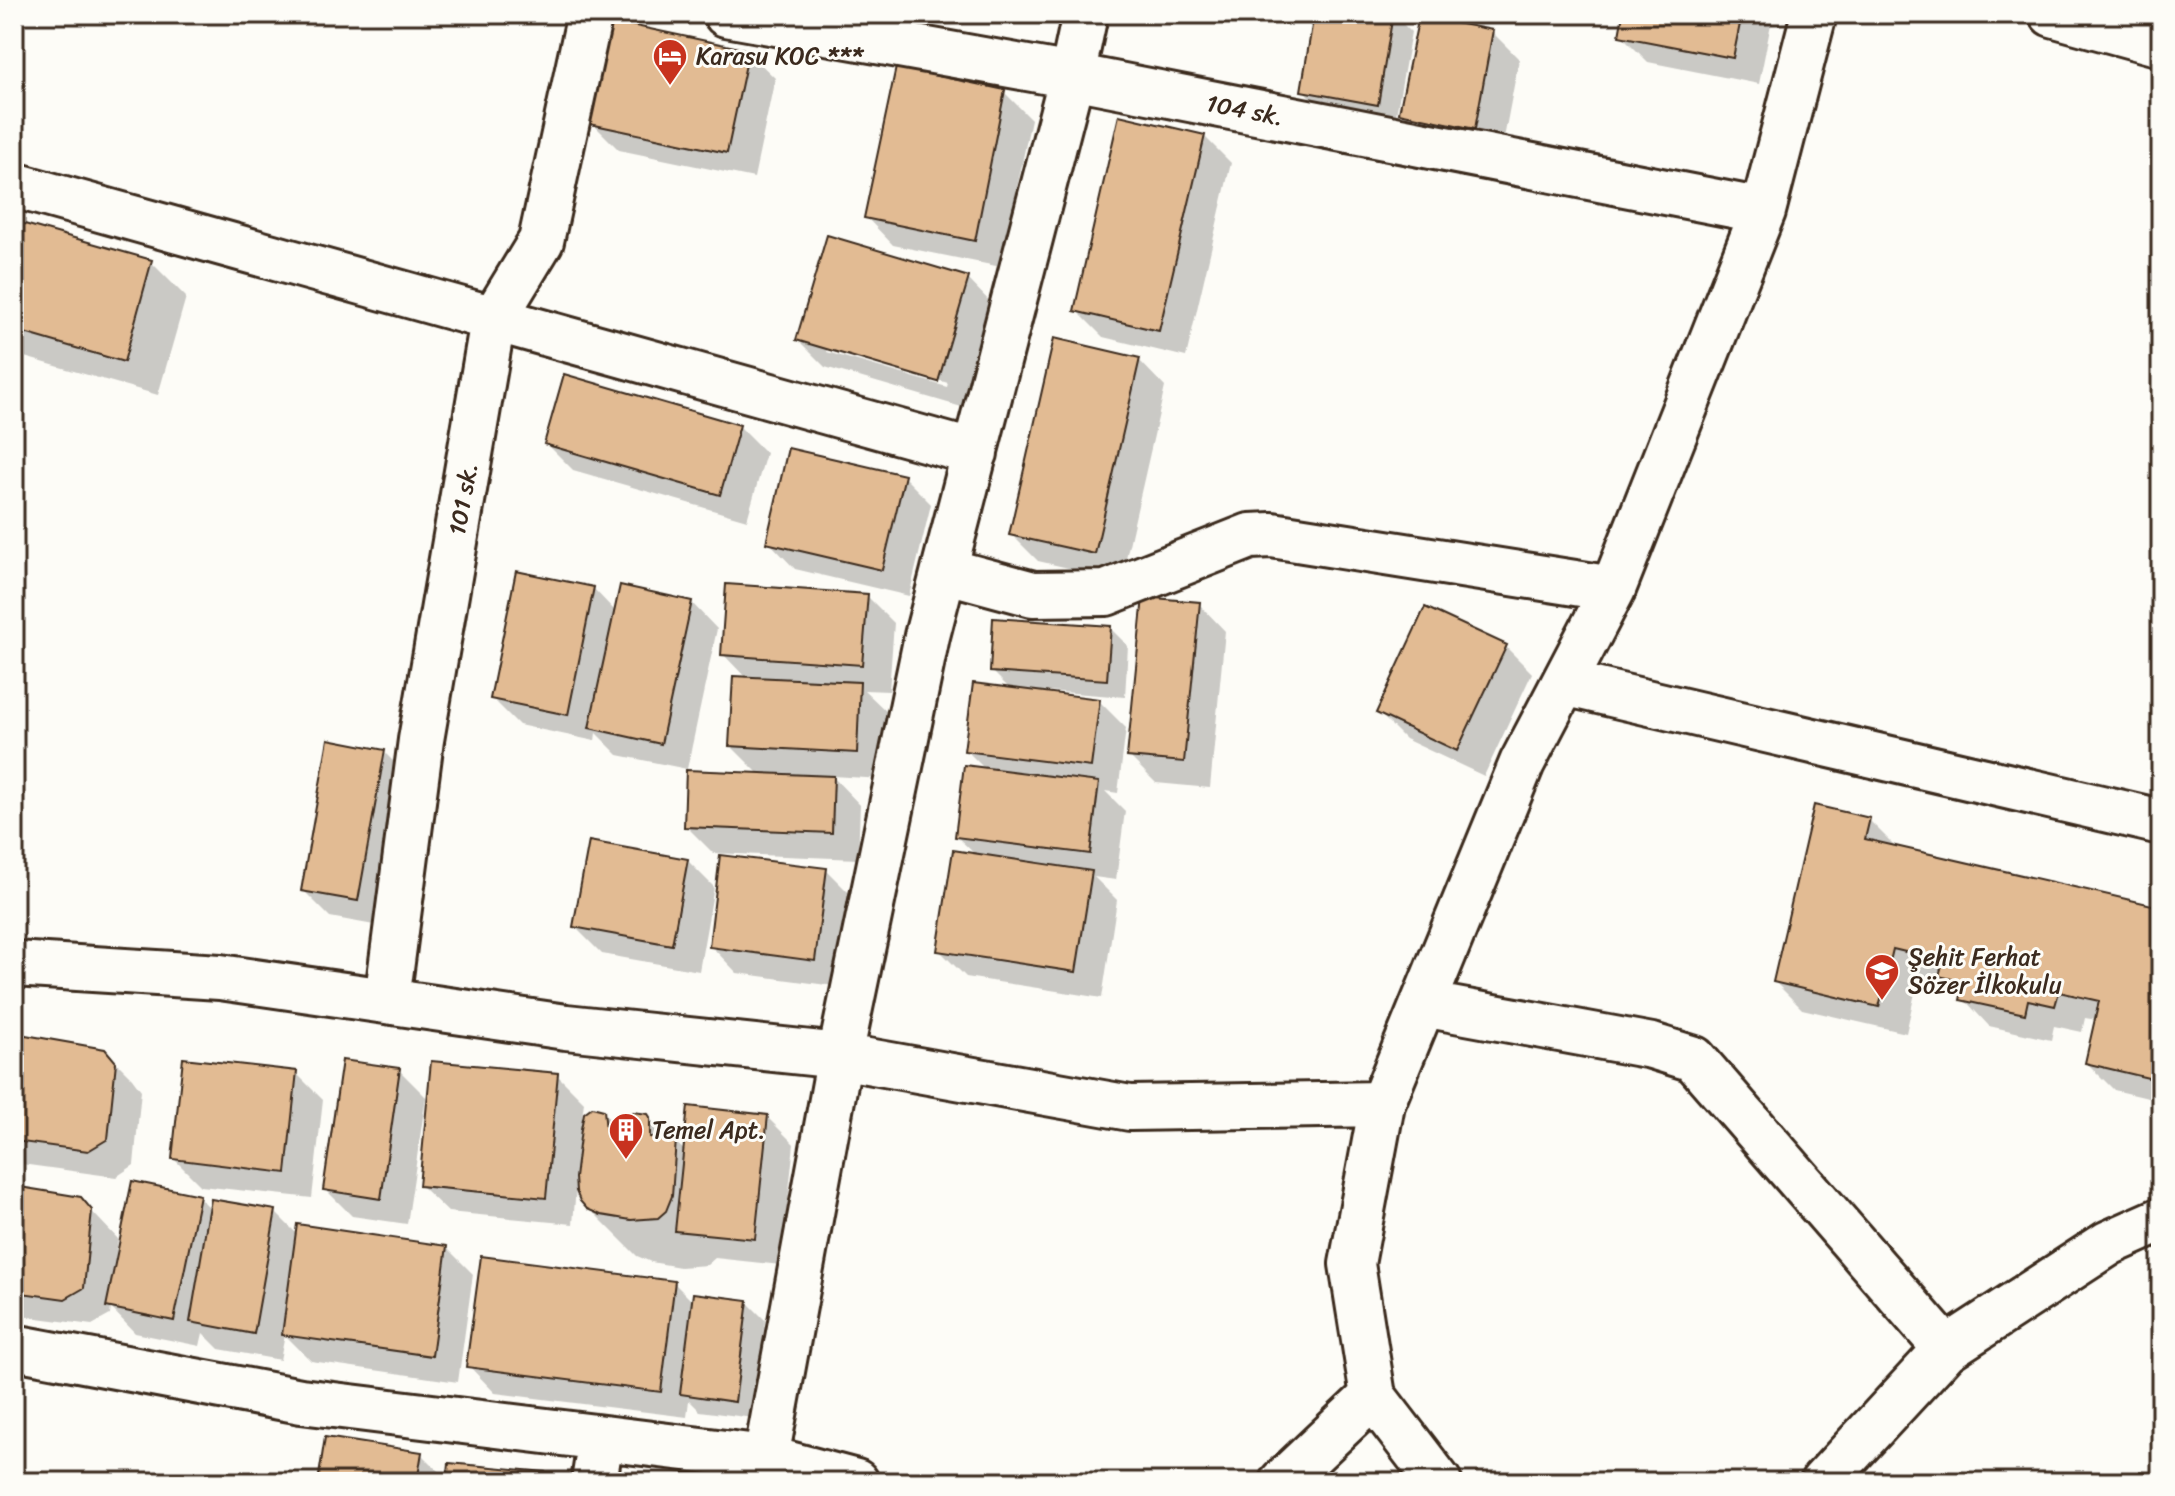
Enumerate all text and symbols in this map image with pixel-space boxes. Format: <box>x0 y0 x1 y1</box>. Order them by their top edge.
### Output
place label: Karasu KOC *** <box>696 35 865 77</box>
hotel icon: Karasu KOC *** <box>651 37 689 87</box>
street label: 104 sk. <box>1203 82 1287 138</box>
street label: 101 sk. <box>436 459 490 539</box>
place label: Şehit Ferhat Sözer İlkokulu <box>1908 936 2062 1006</box>
school or university icon: Şehit Ferhat Sözer İlkokulu <box>1863 952 1901 1002</box>
place label: Temel Apt. <box>652 1109 766 1151</box>
building icon: Temel Apt. <box>607 1111 645 1161</box>

